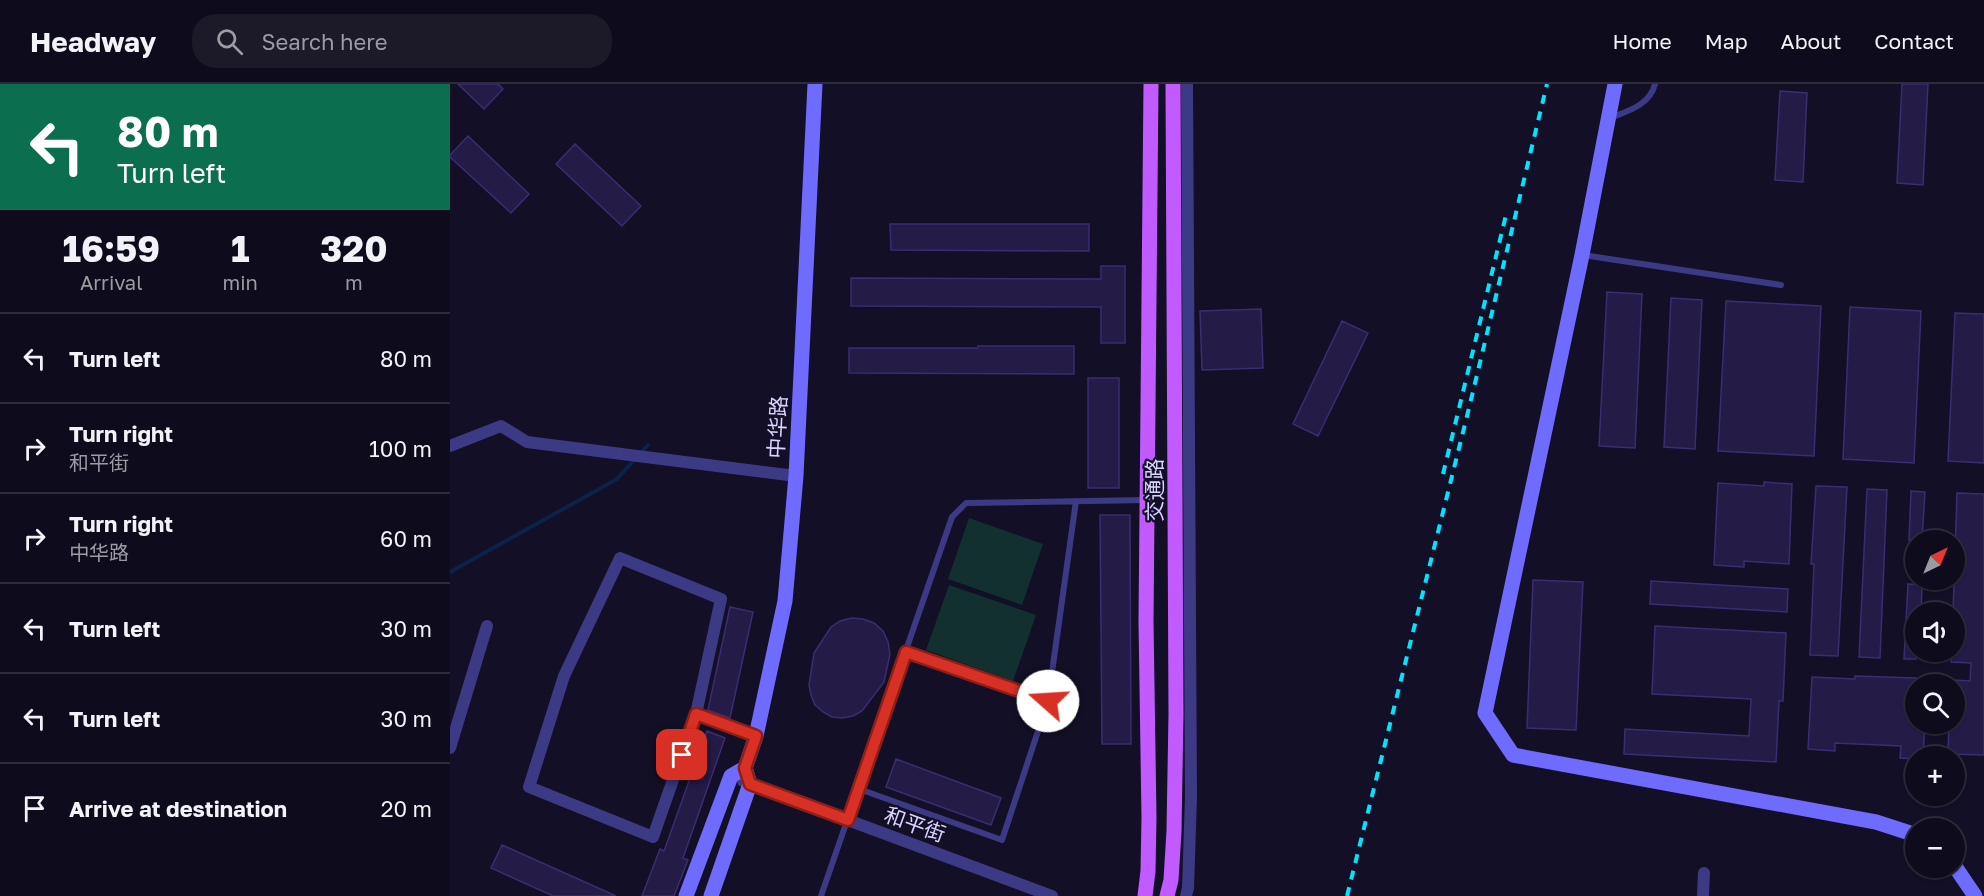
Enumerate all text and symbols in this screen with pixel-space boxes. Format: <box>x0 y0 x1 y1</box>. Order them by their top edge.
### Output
search box <box>192 14 612 68</box>
text: Headway <box>30 25 156 58</box>
icon: search <box>213 25 246 58</box>
text: Search here <box>261 28 387 55</box>
text: Home <box>1612 28 1672 54</box>
text: Map <box>1705 28 1748 54</box>
text: About <box>1781 28 1841 54</box>
text: Contact <box>1874 28 1954 54</box>
text: 80 m <box>117 106 218 156</box>
icon: left <box>18 108 96 186</box>
text: Turn left <box>117 157 226 189</box>
text: 16:59 <box>62 227 160 270</box>
text: 1 <box>231 227 249 270</box>
text: 320 <box>320 227 388 270</box>
text: Arrival <box>80 270 143 294</box>
text: min <box>223 270 258 294</box>
text: m <box>345 270 363 294</box>
icon: left <box>18 342 51 375</box>
text: Turn left <box>69 345 160 372</box>
text: 80 m <box>380 345 432 372</box>
street label: 中华路 <box>762 395 792 459</box>
text: Turn right <box>69 420 173 447</box>
icon: right <box>18 432 51 465</box>
text: 100 m <box>369 435 432 462</box>
text: 和平街 <box>69 450 129 474</box>
street label: 交通路 <box>1141 459 1167 522</box>
text: Turn right <box>69 510 173 537</box>
icon: right <box>18 522 51 555</box>
text: 60 m <box>380 525 432 552</box>
north arrow <box>1905 530 1965 590</box>
map controls <box>1905 530 1965 878</box>
text: 中华路 <box>69 540 129 564</box>
button: sound <box>1905 602 1965 662</box>
icon: left <box>18 612 51 645</box>
text: Turn left <box>69 615 160 642</box>
text: 30 m <box>381 615 432 642</box>
position arrow <box>1016 669 1080 733</box>
button: search <box>1905 674 1965 734</box>
icon: left <box>18 702 51 735</box>
text: Turn left <box>69 705 160 732</box>
text: 30 m <box>381 705 432 732</box>
pin <box>656 729 707 780</box>
icon: arrive <box>665 738 698 771</box>
button: + <box>1905 746 1965 806</box>
icon: arrive <box>18 792 51 825</box>
text: Arrive at destination <box>69 795 287 822</box>
text: 20 m <box>381 795 432 822</box>
street label: 和平街 <box>881 801 949 847</box>
button: − <box>1905 818 1965 878</box>

